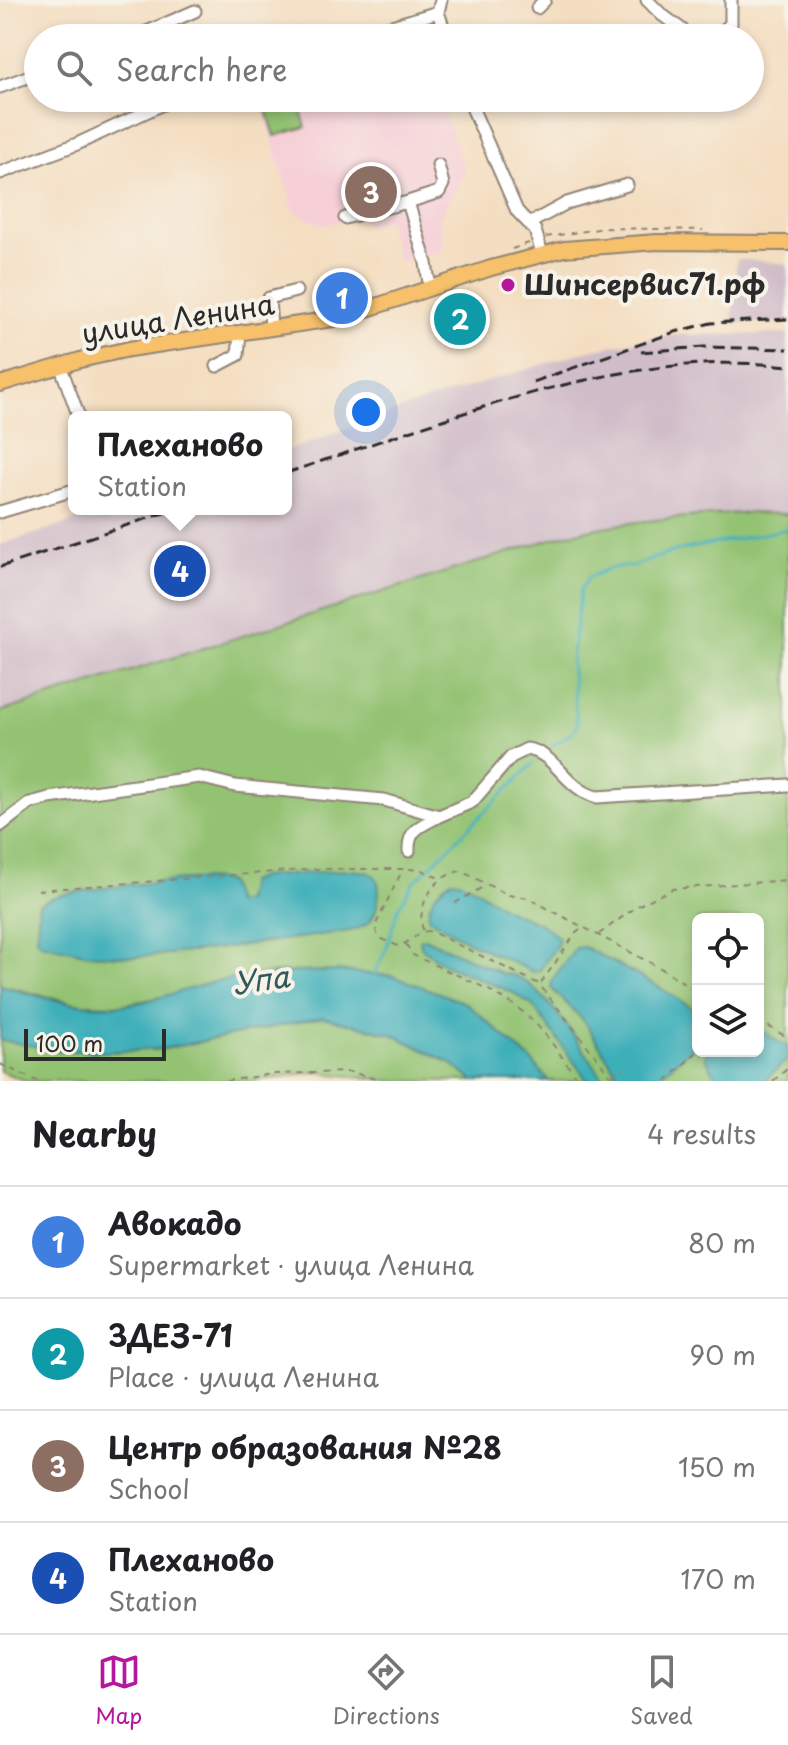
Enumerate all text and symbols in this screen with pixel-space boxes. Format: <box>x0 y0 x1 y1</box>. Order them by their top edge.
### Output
search box <box>24 24 764 112</box>
icon: search <box>52 46 96 90</box>
text: Search here <box>116 46 288 91</box>
pin: 3 <box>345 162 397 222</box>
place label: Шинсервис71.рф <box>524 262 765 305</box>
pin: 1 <box>316 268 368 328</box>
marker: Шинсервис71.рф <box>499 276 517 294</box>
street label: улица Ленина <box>78 281 277 354</box>
pin: 2 <box>434 289 486 349</box>
your location <box>346 392 386 432</box>
popup <box>68 411 292 515</box>
text: Плеханово <box>97 421 263 466</box>
text: Station <box>97 466 187 505</box>
pin: 4 <box>154 541 206 601</box>
map controls <box>692 913 764 1057</box>
button: locate <box>692 913 764 985</box>
water label: Упа <box>229 952 294 1005</box>
button: layers <box>692 985 764 1057</box>
scale bar <box>24 1025 166 1061</box>
text: 100 m <box>36 1026 103 1059</box>
text: Nearby <box>32 1107 157 1159</box>
text: 4 results <box>647 1114 756 1153</box>
text: Авокадо <box>108 1200 242 1245</box>
text: 1 <box>52 1223 64 1262</box>
text: 80 m <box>688 1223 756 1262</box>
text: Supermarket · улица Ленина <box>108 1245 474 1284</box>
text: 3ДЕЗ-71 <box>108 1312 233 1357</box>
text: 2 <box>49 1335 67 1374</box>
text: 90 m <box>689 1335 756 1374</box>
text: Place · улица Ленина <box>108 1357 379 1396</box>
text: Центр образования №28 <box>108 1424 502 1469</box>
text: 3 <box>49 1447 67 1486</box>
text: 150 m <box>678 1447 756 1486</box>
text: School <box>108 1469 190 1508</box>
text: Плеханово <box>108 1536 274 1581</box>
text: 4 <box>49 1559 67 1598</box>
text: 170 m <box>681 1559 756 1598</box>
text: Station <box>108 1581 198 1620</box>
tab: Map <box>95 1650 142 1731</box>
tab: Directions <box>333 1650 440 1731</box>
tab: Saved <box>630 1650 693 1731</box>

